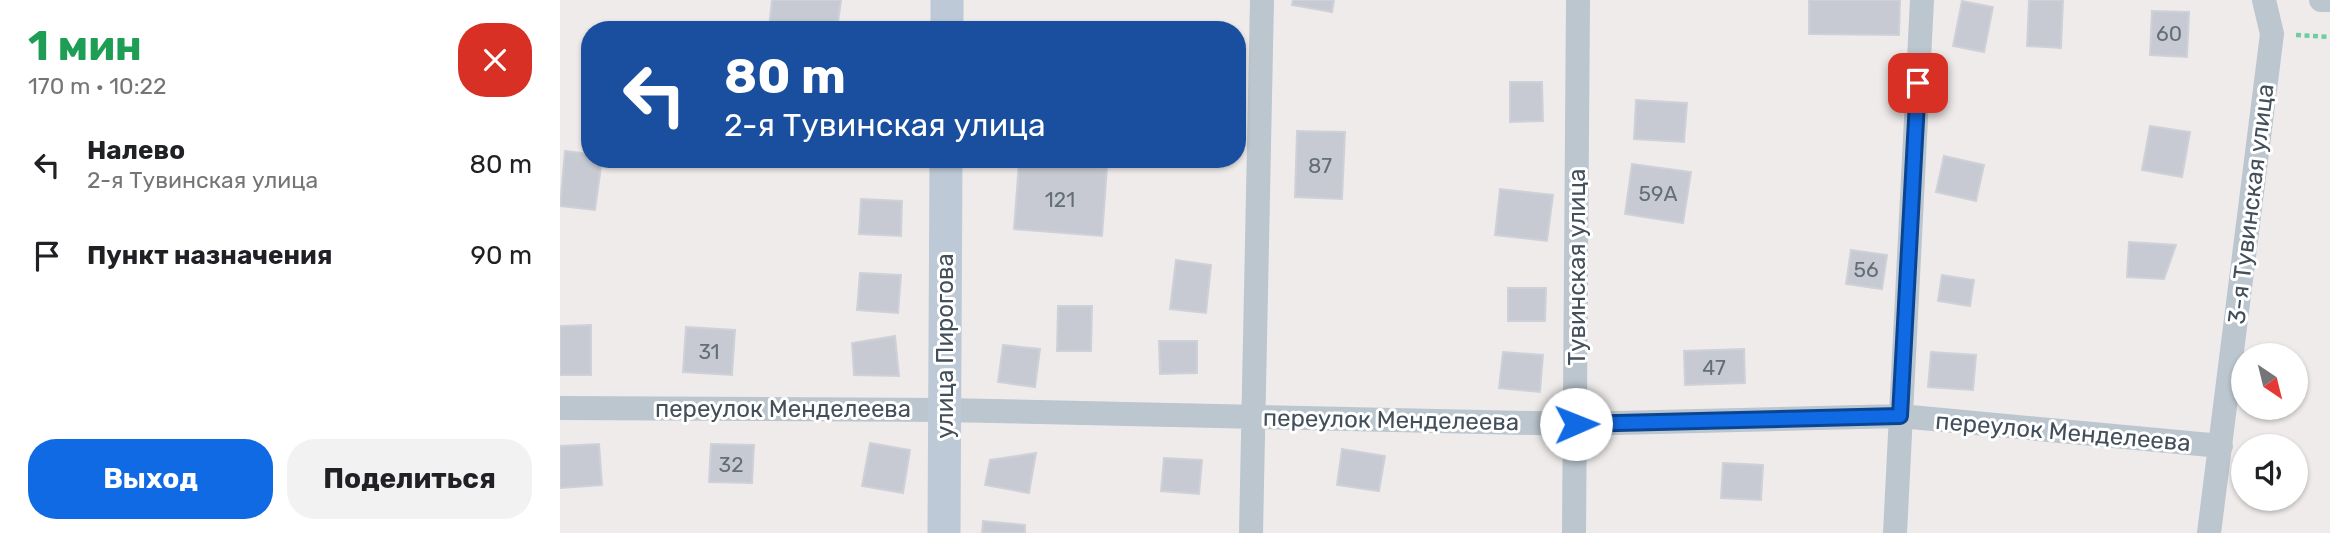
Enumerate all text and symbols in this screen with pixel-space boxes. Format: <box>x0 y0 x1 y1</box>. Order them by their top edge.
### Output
text: 1 мин <box>28 21 142 71</box>
house number: 60 <box>2156 21 2182 46</box>
button: close <box>458 23 532 97</box>
text: 80 m <box>724 47 846 105</box>
icon: left <box>609 49 700 140</box>
pin <box>1888 53 1948 113</box>
icon: arrive <box>1899 64 1937 102</box>
text: 170 m · 10:22 <box>28 72 167 100</box>
street label: 3-я Тувинская улица <box>2222 82 2280 326</box>
text: 2-я Тувинская улица <box>724 106 1046 144</box>
text: Налево <box>87 135 185 166</box>
icon: left <box>28 146 66 184</box>
text: 80 m <box>469 149 532 180</box>
house number: 87 <box>1308 153 1332 178</box>
text: 2-я Тувинская улица <box>87 166 318 194</box>
street label: Тувинская улица <box>1563 168 1591 366</box>
house number: 59А <box>1639 181 1678 206</box>
house number: 121 <box>1045 187 1075 212</box>
icon: arrive <box>28 237 66 275</box>
text: Пункт назначения <box>87 240 332 271</box>
text: 90 m <box>471 240 532 271</box>
street label: улица Пирогова <box>931 253 959 439</box>
house number: 56 <box>1853 257 1879 282</box>
house number: 31 <box>698 339 720 364</box>
north arrow <box>2231 343 2308 420</box>
map controls <box>2231 343 2308 511</box>
house number: 47 <box>1702 355 1726 380</box>
position arrow <box>1539 387 1613 461</box>
street label: переулок Менделеева <box>655 395 911 423</box>
street label: переулок Менделеева <box>1263 404 1519 436</box>
street label: переулок Менделеева <box>1934 407 2192 457</box>
button: sound <box>2231 434 2308 511</box>
button: Выход <box>28 439 273 519</box>
button: Поделиться <box>287 439 532 519</box>
house number: 32 <box>719 452 743 477</box>

